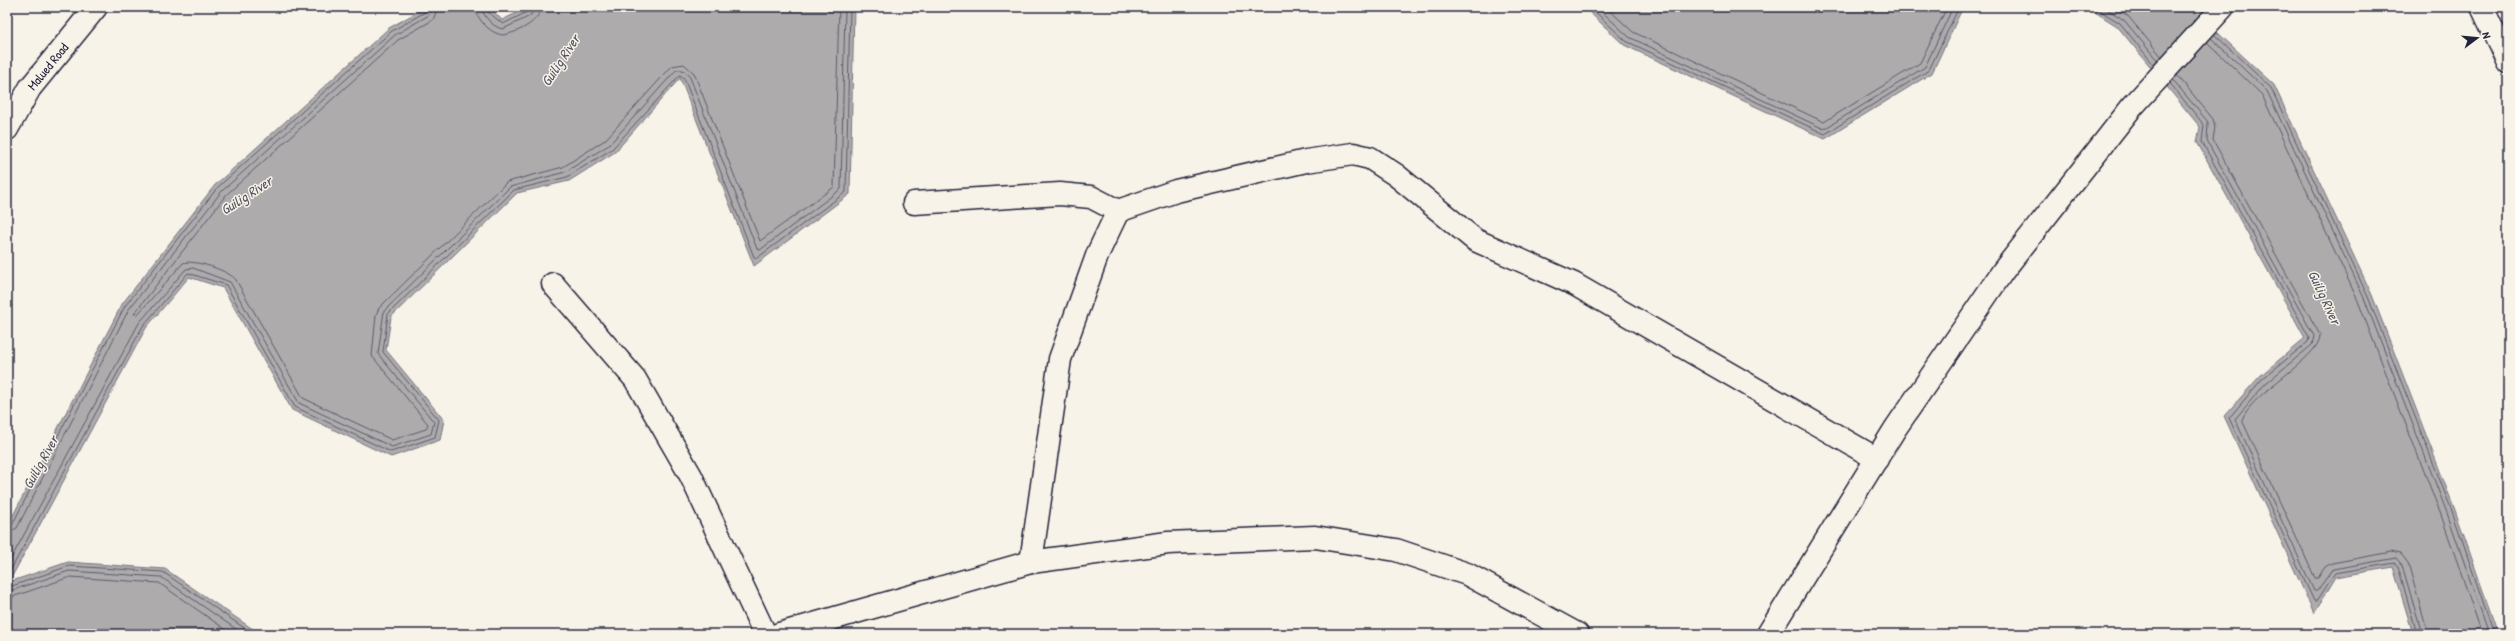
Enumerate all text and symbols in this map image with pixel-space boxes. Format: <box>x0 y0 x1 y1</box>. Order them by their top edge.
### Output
north arrow <box>2457 18 2497 58</box>
water label: Guilig River <box>536 29 585 90</box>
text: N <box>2479 30 2494 40</box>
street label: Malued Road <box>23 39 72 94</box>
water label: Guilig River <box>217 170 277 220</box>
water label: Guilig River <box>2303 267 2347 329</box>
water label: Guilig River <box>18 431 64 492</box>

